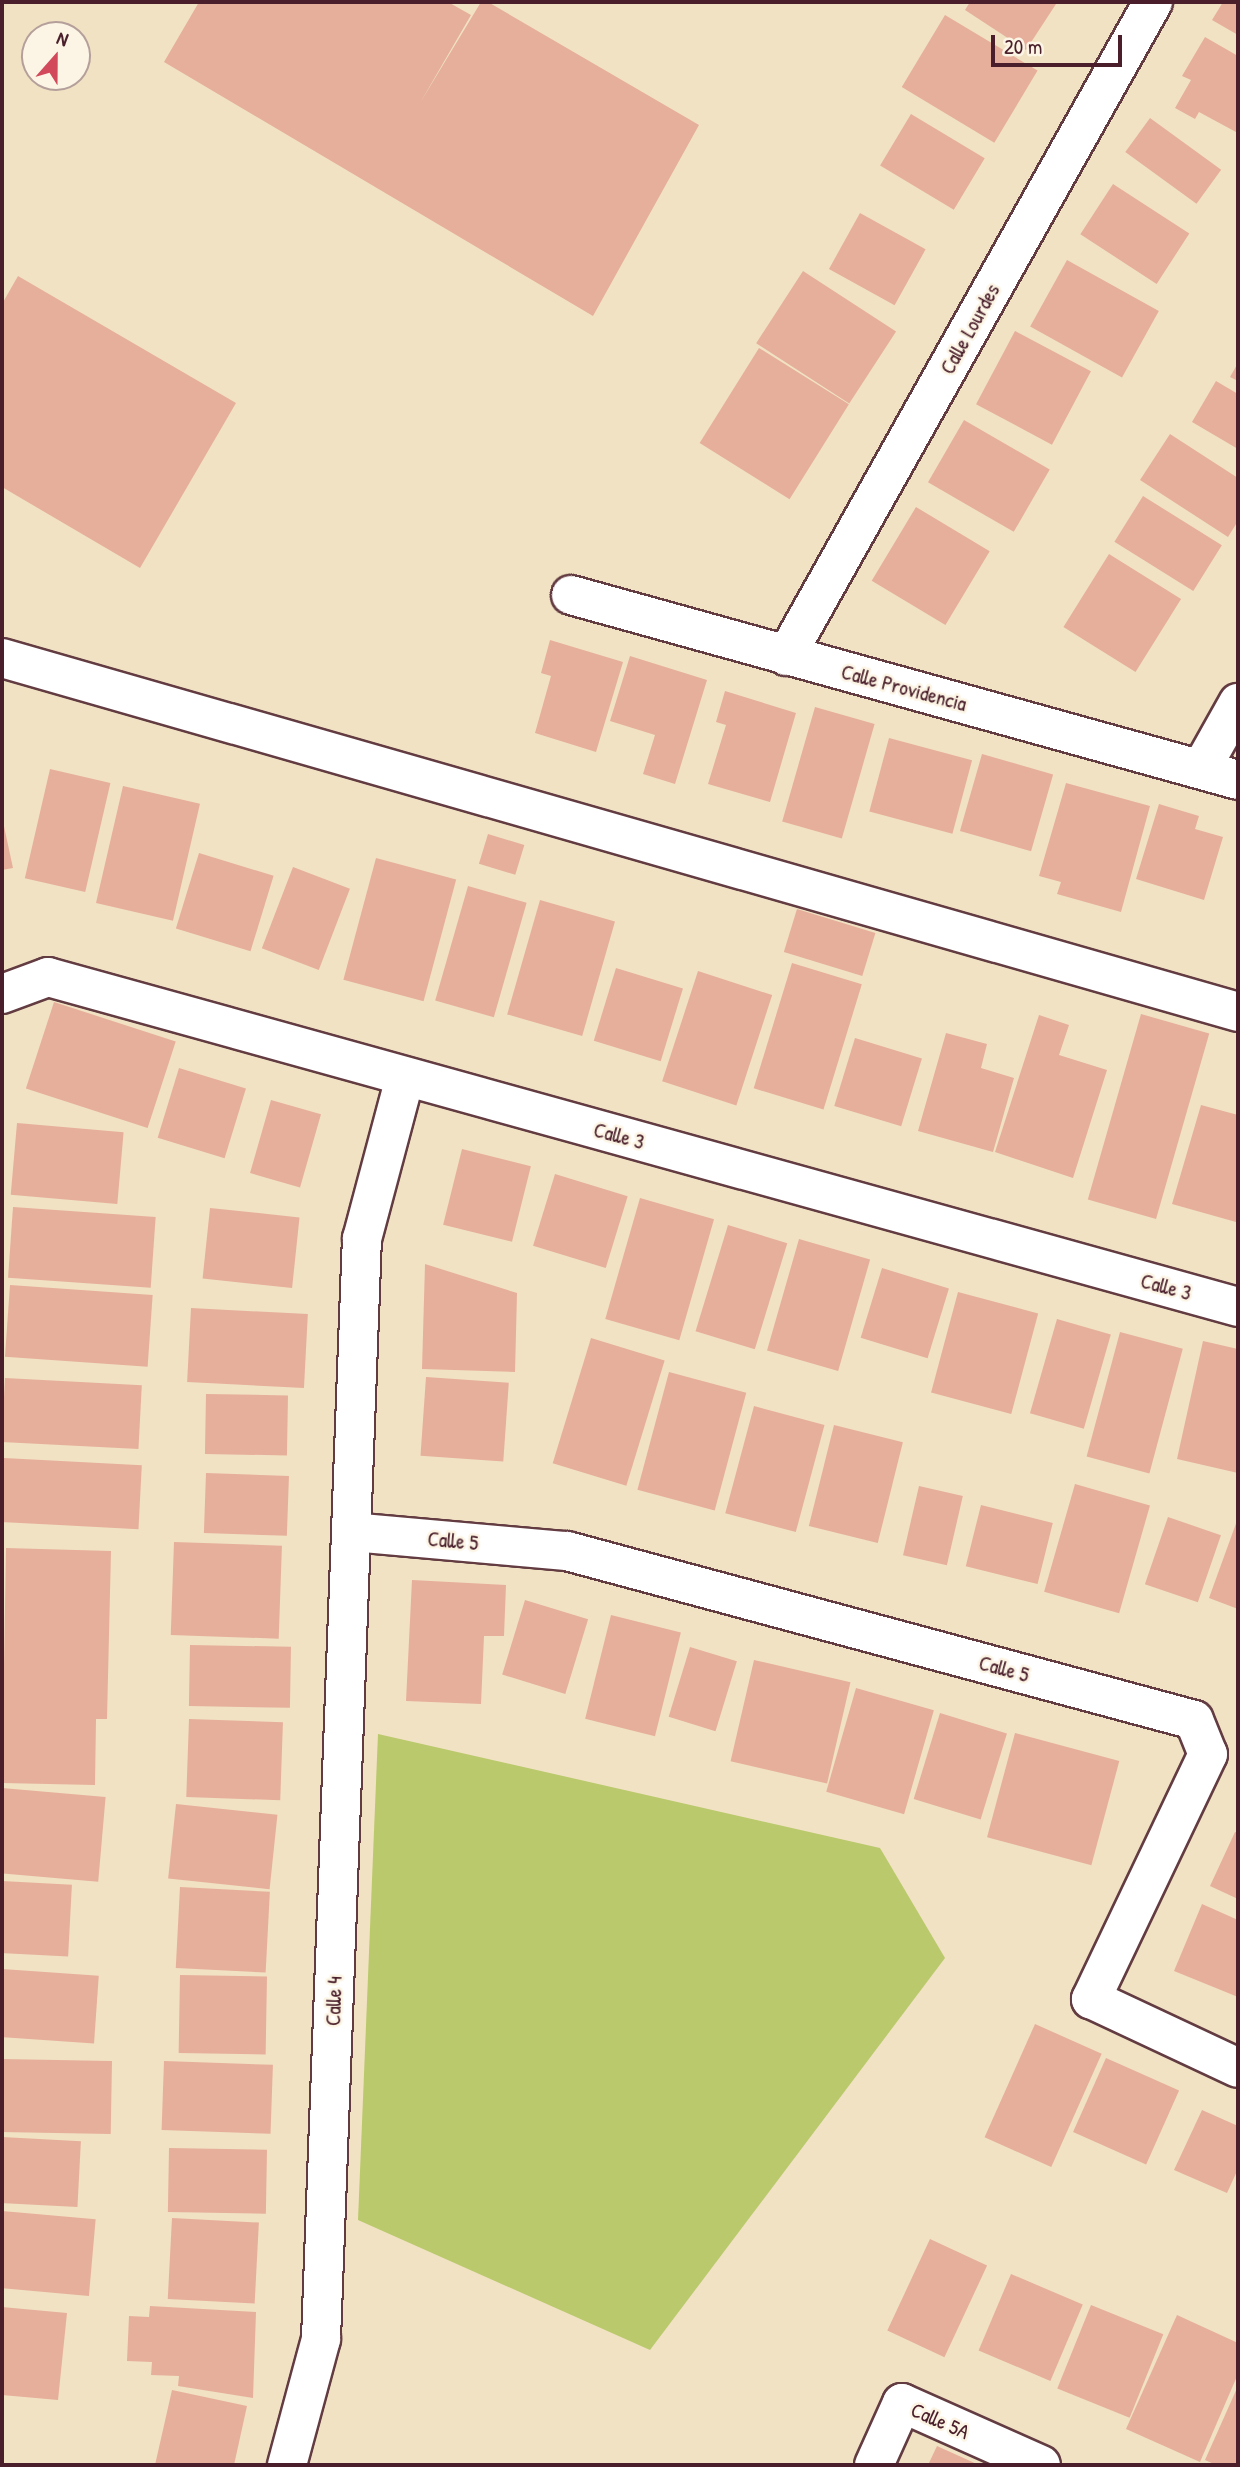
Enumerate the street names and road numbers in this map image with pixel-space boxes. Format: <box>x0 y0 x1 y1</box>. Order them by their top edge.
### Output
street label: Calle Lourdes <box>935 279 1005 379</box>
street label: Calle Providencia <box>839 659 969 717</box>
street label: Calle 3 <box>591 1117 647 1155</box>
street label: Calle 3 <box>1138 1268 1194 1306</box>
street label: Calle 5 <box>427 1526 479 1556</box>
street label: Calle 5 <box>976 1650 1032 1688</box>
street label: Calle 4 <box>321 1976 347 2026</box>
street label: Calle 5A <box>907 2397 973 2445</box>

